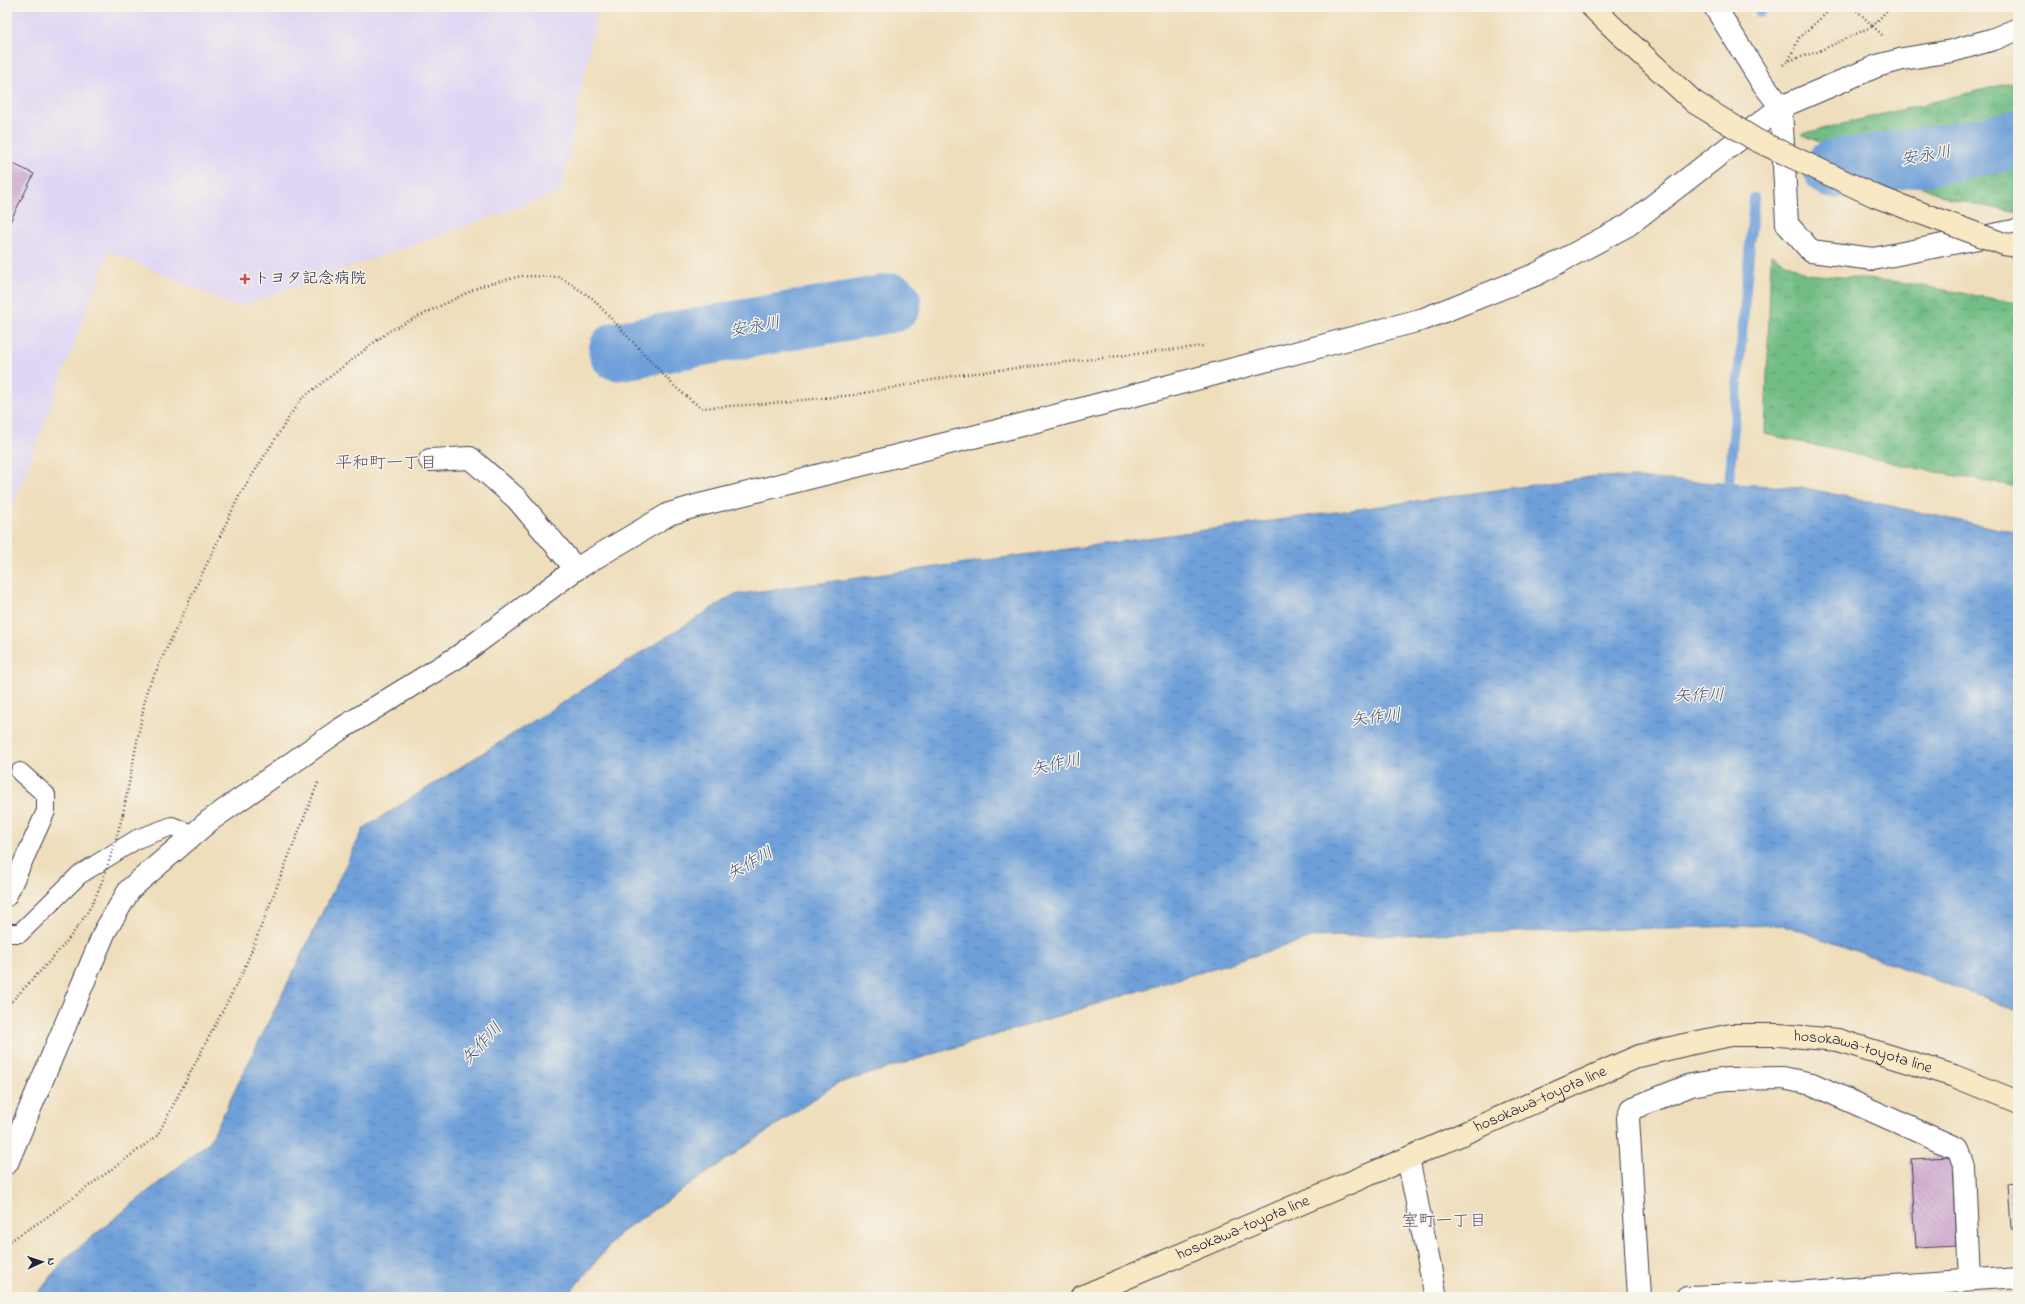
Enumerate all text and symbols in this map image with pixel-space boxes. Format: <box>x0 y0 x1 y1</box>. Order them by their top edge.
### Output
water label: 安永川 <box>1899 140 1953 172</box>
place label: トヨタ記念病院 <box>254 267 366 291</box>
marker: トヨタ記念病院 <box>239 273 251 285</box>
water label: 安永川 <box>728 310 782 344</box>
district label: 平和町一丁目 <box>335 451 437 476</box>
water label: 矢作川 <box>1673 683 1725 709</box>
water label: 矢作川 <box>1349 702 1403 734</box>
water label: 矢作川 <box>1028 747 1084 783</box>
water label: 矢作川 <box>722 841 778 887</box>
water label: 矢作川 <box>455 1017 509 1071</box>
street label: hosokawa-toyota line <box>1792 1024 1936 1081</box>
street label: hosokawa-toyota line <box>1470 1059 1611 1139</box>
street label: hosokawa-toyota line <box>1173 1189 1314 1267</box>
district label: 室町一丁目 <box>1402 1209 1487 1234</box>
north arrow <box>22 1242 62 1282</box>
text: N <box>43 1257 59 1266</box>

